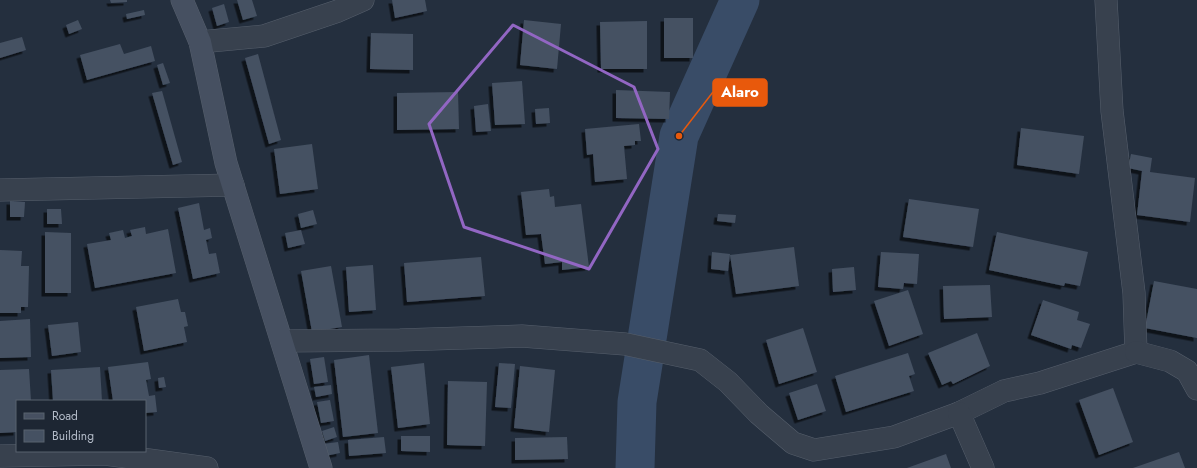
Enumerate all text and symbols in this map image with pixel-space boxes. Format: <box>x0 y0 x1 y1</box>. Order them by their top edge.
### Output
callout: Alaro <box>713 79 767 106</box>
text: Alaro <box>720 81 759 103</box>
legend <box>16 400 146 452</box>
text: Road <box>52 407 78 425</box>
text: Building <box>52 427 94 445</box>

